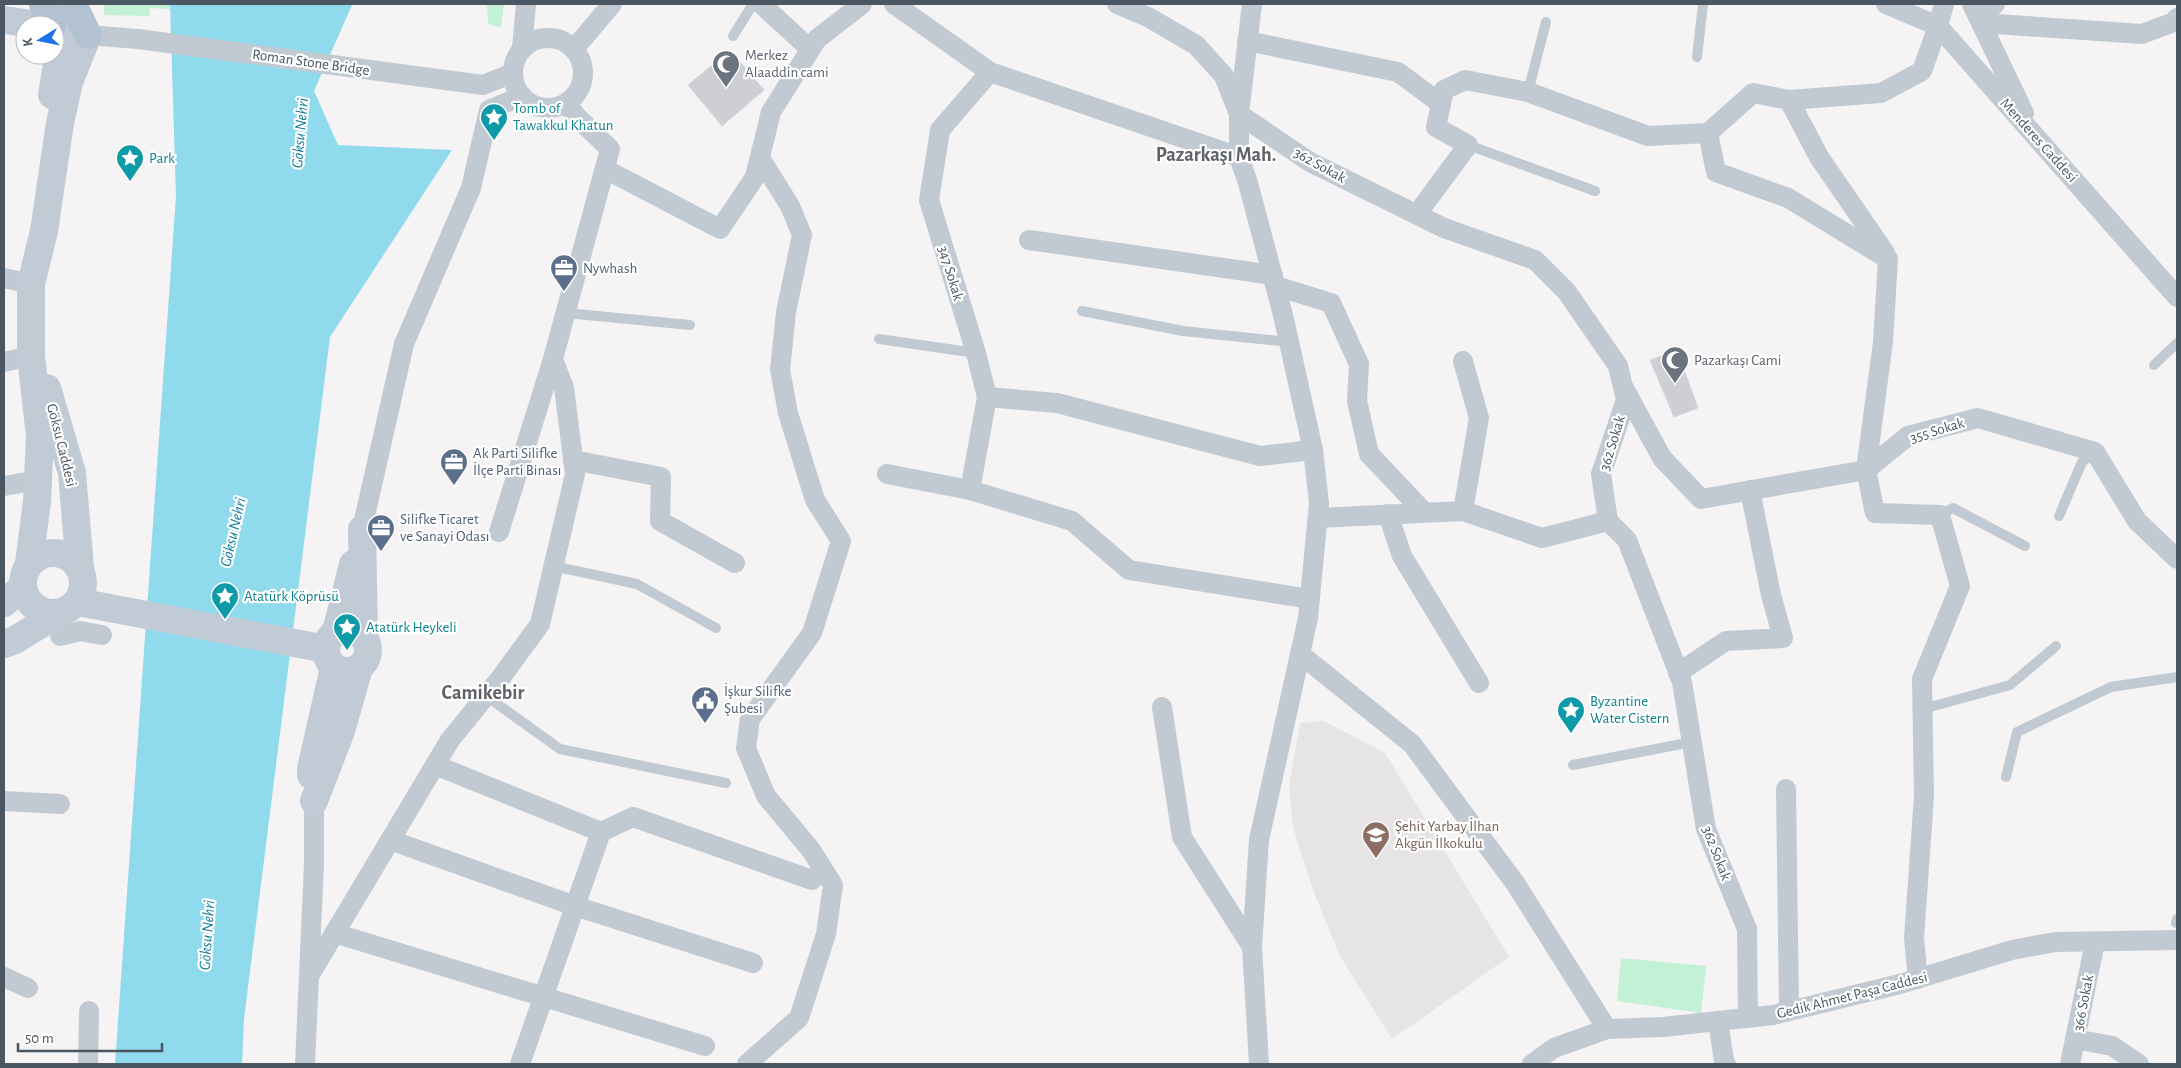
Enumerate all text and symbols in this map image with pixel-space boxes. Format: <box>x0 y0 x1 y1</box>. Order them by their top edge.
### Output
north arrow <box>15 15 65 65</box>
text: K <box>20 36 36 47</box>
street label: Roman Stone Bridge <box>251 47 371 78</box>
place label: Merkez Alaaddin cami <box>745 48 829 80</box>
mosque icon: Merkez Alaaddin cami <box>711 49 741 88</box>
street label: Menderes Caddesi <box>1997 96 2080 185</box>
water label: Göksu Nehri <box>289 97 311 169</box>
place label: Tomb of Tawakkul Khatun <box>513 101 613 133</box>
place icon: Tomb of Tawakkul Khatun <box>479 102 509 141</box>
place icon: Park <box>115 143 145 182</box>
district label: Pazarkaşı Mah. <box>1156 145 1276 165</box>
street label: 362 Sokak <box>1291 145 1348 186</box>
place label: Park <box>149 151 175 166</box>
street label: 347 Sokak <box>935 244 966 303</box>
office icon: Nywhash <box>549 253 579 292</box>
place label: Nywhash <box>583 261 637 276</box>
mosque icon: Pazarkaşı Cami <box>1660 345 1690 384</box>
place label: Pazarkaşı Cami <box>1694 353 1782 368</box>
street label: Göksu Caddesi <box>44 402 79 488</box>
street label: 362 Sokak <box>1597 414 1628 473</box>
street label: 355 Sokak <box>1908 415 1966 446</box>
place label: Ak Parti Silifke İlçe Parti Binası <box>473 446 561 478</box>
office icon: Ak Parti Silifke İlçe Parti Binası <box>439 447 469 486</box>
water label: Göksu Nehri <box>217 496 249 568</box>
place label: Silifke Ticaret ve Sanayi Odası <box>400 512 489 544</box>
office icon: Silifke Ticaret ve Sanayi Odası <box>366 513 396 552</box>
place icon: Atatürk Köprüsü <box>210 581 240 620</box>
place label: Atatürk Köprüsü <box>244 589 339 604</box>
place icon: Atatürk Heykeli <box>332 612 362 651</box>
place label: Atatürk Heykeli <box>366 620 457 635</box>
place label: İşkur Silifke Şubesi <box>724 682 791 716</box>
district label: Camikebir <box>442 683 524 703</box>
public building icon: İşkur Silifke Şubesi <box>690 685 720 724</box>
place label: Byzantine Water Cistern <box>1590 694 1669 726</box>
place icon: Byzantine Water Cistern <box>1556 695 1586 734</box>
place label: Şehit Yarbay İlhan Akgün İlkokulu <box>1395 817 1499 851</box>
school or university icon: Şehit Yarbay İlhan Akgün İlkokulu <box>1361 820 1391 859</box>
street label: 362 Sokak <box>1699 824 1734 883</box>
water label: Göksu Nehri <box>197 899 217 971</box>
street label: Gedik Ahmet Paşa Caddesi <box>1775 970 1929 1021</box>
street label: 366 Sokak <box>2071 973 2096 1033</box>
scale bar <box>18 1020 161 1052</box>
text: 50 m <box>25 1031 54 1046</box>

